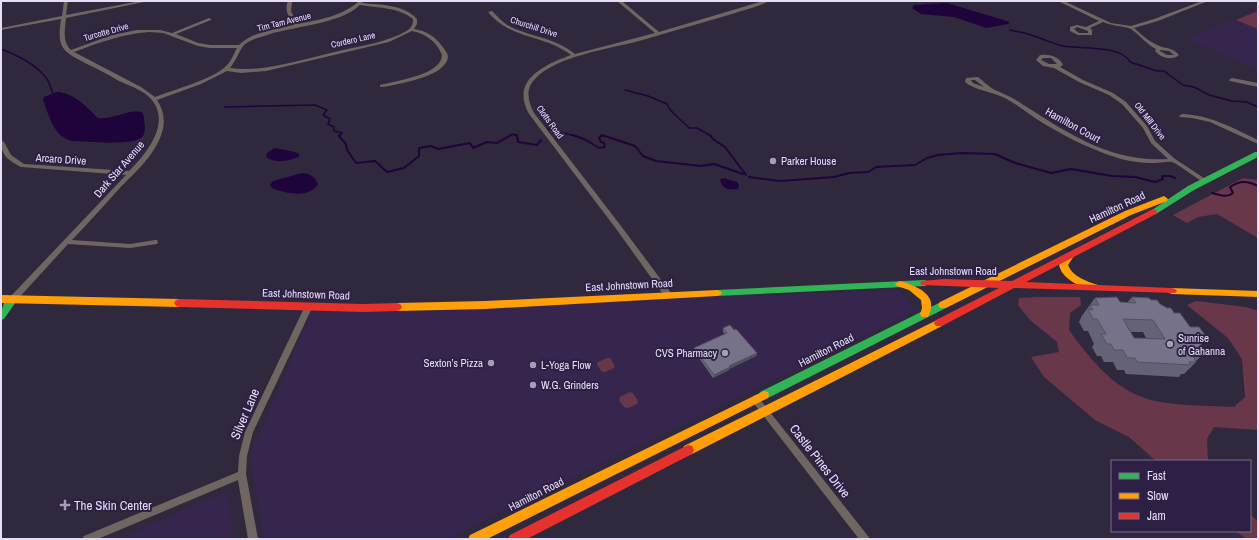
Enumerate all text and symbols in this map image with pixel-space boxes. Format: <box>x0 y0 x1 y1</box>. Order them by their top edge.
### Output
street label: Tim Tam Avenue <box>256 10 312 34</box>
street label: Churchill Drive <box>509 14 559 40</box>
street label: Turcotte Drive <box>82 20 130 44</box>
street label: Cordero Lane <box>330 29 376 51</box>
street label: Old Mill Drive <box>1132 100 1168 142</box>
street label: Clotts Road <box>534 103 566 141</box>
street label: Hamilton Court <box>1043 104 1103 146</box>
street label: Dark Star Avenue <box>91 138 147 200</box>
street label: Arcaro Drive <box>34 150 87 168</box>
place label: Parker House <box>781 154 836 168</box>
marker: Parker House <box>768 156 778 166</box>
street label: Hamilton Road <box>1087 188 1147 226</box>
street label: East Johnstown Road <box>909 264 997 278</box>
street label: East Johnstown Road <box>585 276 673 294</box>
street label: East Johnstown Road <box>262 285 350 303</box>
street label: Hamilton Road <box>796 330 856 370</box>
place label: Sunrise of Gahanna <box>1178 331 1225 358</box>
marker: Sunrise of Gahanna <box>1165 339 1175 349</box>
place label: CVS Pharmacy <box>655 346 717 360</box>
marker: CVS Pharmacy <box>720 348 730 358</box>
place label: Sexton’s Pizza <box>423 356 483 370</box>
marker: Sexton’s Pizza <box>486 358 496 368</box>
place label: L-Yoga Flow <box>541 358 591 372</box>
marker: L-Yoga Flow <box>528 360 538 370</box>
place label: W.G. Grinders <box>541 378 599 392</box>
marker: W.G. Grinders <box>528 380 538 390</box>
street label: Silver Lane <box>227 386 263 442</box>
street label: Castle Pines Drive <box>786 421 854 501</box>
legend <box>1111 460 1251 532</box>
text: Fast <box>1147 468 1166 484</box>
street label: Hamilton Road <box>506 474 566 514</box>
text: Slow <box>1147 488 1169 504</box>
place label: The Skin Center <box>74 497 152 514</box>
marker: The Skin Center <box>59 499 71 511</box>
text: Jam <box>1147 508 1166 524</box>

